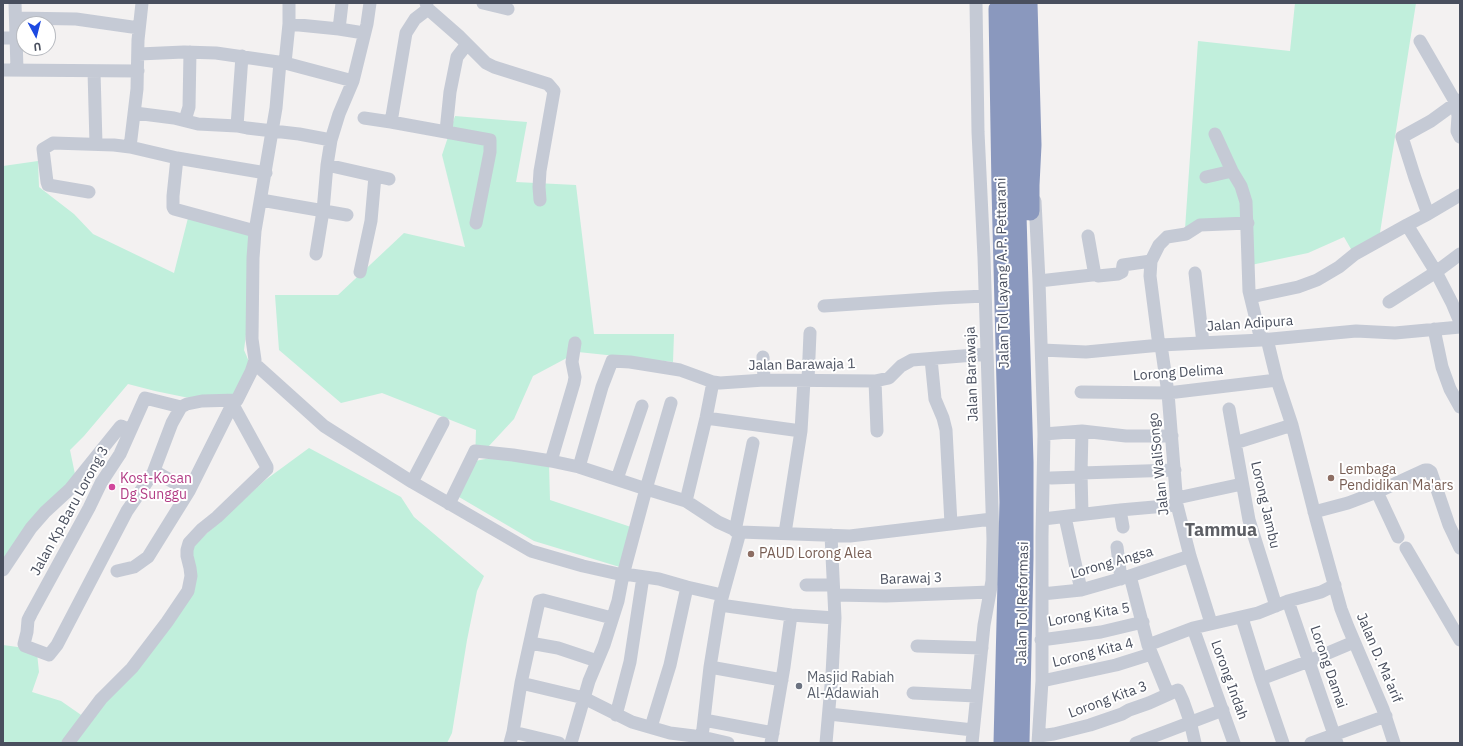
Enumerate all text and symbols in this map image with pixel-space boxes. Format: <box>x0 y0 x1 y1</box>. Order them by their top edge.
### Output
north arrow <box>16 16 56 56</box>
text: U <box>33 40 42 54</box>
street label: Jalan Tol Layang A.P. Pettarani <box>993 177 1013 369</box>
street label: Jalan Adipura <box>1206 313 1294 335</box>
street label: Jalan Barawaja <box>962 326 982 422</box>
street label: Jalan Barawaja 1 <box>748 356 856 374</box>
street label: Lorong Delima <box>1132 361 1224 385</box>
street label: Jalan WaliSongo <box>1145 412 1173 516</box>
street label: Jalan Kp.Baru Lorong 3 <box>27 443 113 579</box>
street label: Lorong Jambu <box>1247 460 1283 550</box>
place label: Lembaga Pendidikan Ma'ars <box>1339 462 1454 494</box>
place label: Kost-Kosan Dg Sunggu <box>120 471 192 504</box>
marker: Lembaga Pendidikan Ma'ars <box>1326 473 1336 483</box>
marker: Kost-Kosan Dg Sunggu <box>107 482 117 492</box>
district label: Tammua <box>1185 520 1257 542</box>
street label: Jalan Tol Reformasi <box>1014 541 1032 665</box>
street label: Lorong Angsa <box>1069 543 1155 583</box>
place label: PAUD Lorong Alea <box>759 546 872 562</box>
marker: PAUD Lorong Alea <box>746 549 756 559</box>
street label: Barawaj 3 <box>880 570 942 588</box>
street label: Lorong Kita 5 <box>1047 600 1131 630</box>
street label: Jalan D. Ma'arif <box>1353 611 1405 705</box>
street label: Lorong Damai <box>1306 623 1350 711</box>
street label: Lorong Kita 4 <box>1051 635 1135 671</box>
street label: Lorong Indah <box>1207 638 1251 722</box>
place label: Masjid Rabiah Al-Adawiah <box>807 670 894 702</box>
street label: Lorong Kita 3 <box>1066 678 1150 722</box>
marker: Masjid Rabiah Al-Adawiah <box>794 681 804 691</box>

